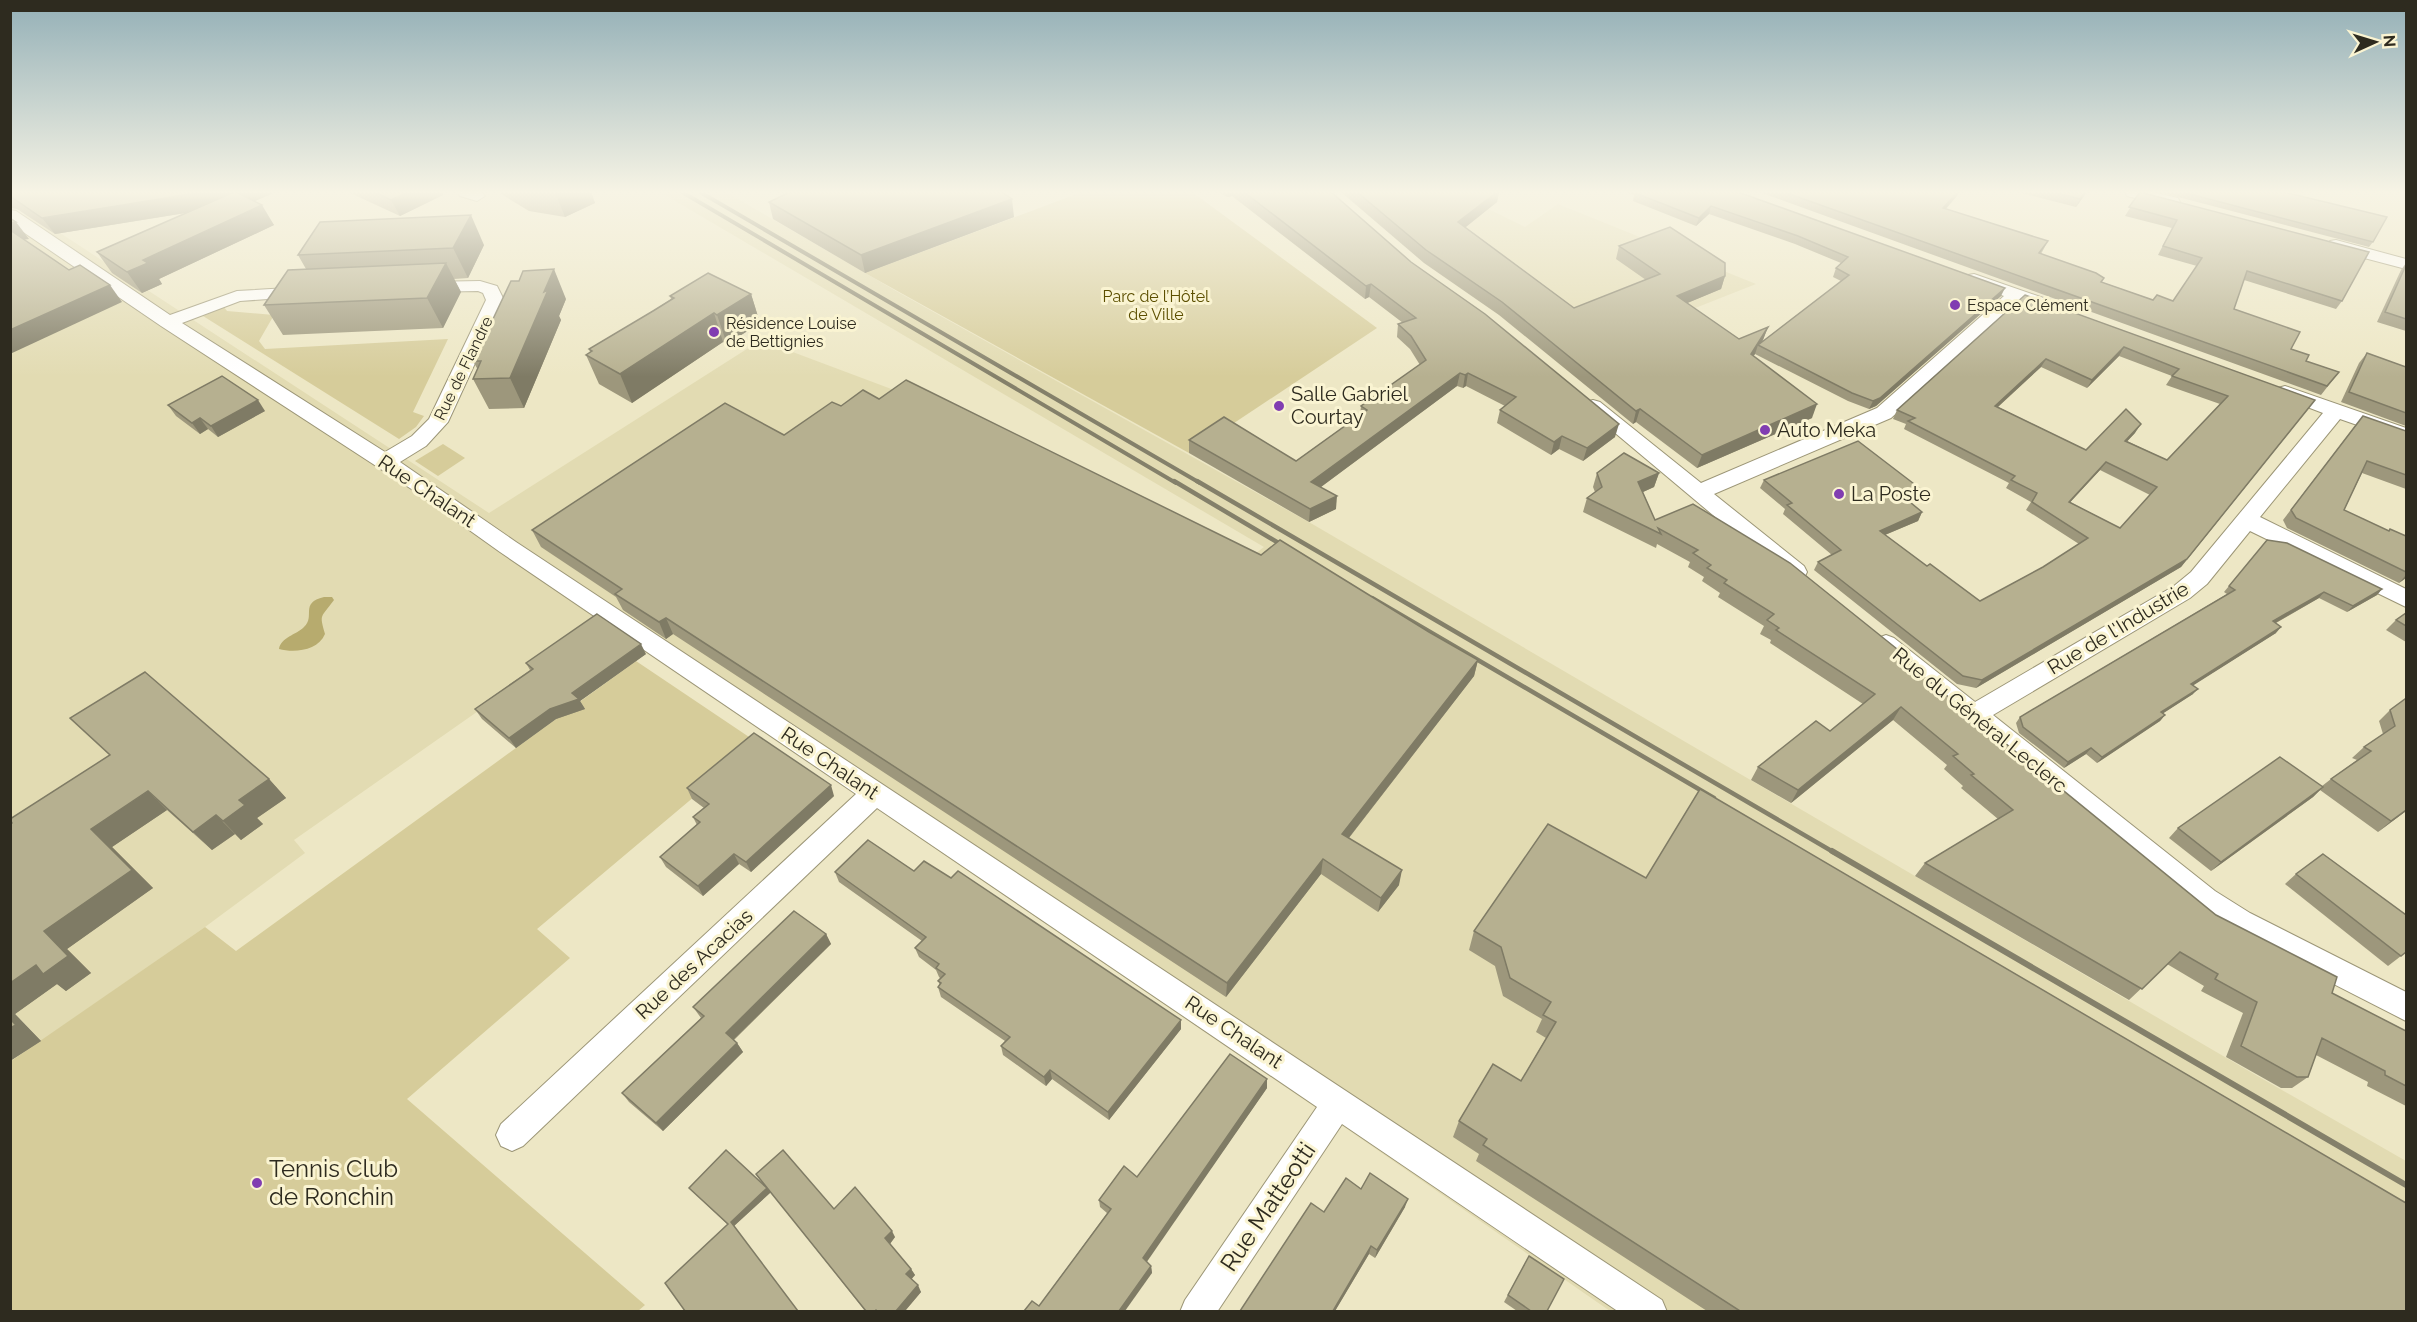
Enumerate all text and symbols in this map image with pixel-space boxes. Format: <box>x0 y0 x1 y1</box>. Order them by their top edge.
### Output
north arrow <box>2345 12 2405 72</box>
text: N <box>2380 34 2399 48</box>
park label: Parc de l’Hôtel de Ville <box>1103 287 1210 324</box>
place label: Espace Clément <box>1967 296 2089 315</box>
marker: Espace Clément <box>1948 298 1962 312</box>
street label: Rue de Flandre <box>430 313 497 423</box>
place label: Résidence Louise de Bettignies <box>726 314 856 351</box>
marker: Résidence Louise de Bettignies <box>707 325 721 339</box>
place label: Salle Gabriel Courtay <box>1291 382 1408 429</box>
marker: Salle Gabriel Courtay <box>1272 399 1286 413</box>
place label: Auto Meka <box>1777 418 1876 442</box>
marker: Auto Meka <box>1758 423 1772 437</box>
street label: Rue Chalant <box>374 450 481 533</box>
place label: La Poste <box>1851 482 1931 506</box>
marker: La Poste <box>1832 487 1846 501</box>
street label: Rue de l'Industrie <box>2043 576 2193 680</box>
street label: Rue du Général Leclerc <box>1888 642 2072 798</box>
street label: Rue Chalant <box>777 722 884 805</box>
street label: Rue des Acacias <box>631 904 757 1024</box>
street label: Rue Chalant <box>1181 991 1288 1074</box>
street label: Rue Matteotti <box>1214 1137 1321 1277</box>
place label: Tennis Club de Ronchin <box>269 1154 398 1211</box>
marker: Tennis Club de Ronchin <box>250 1176 264 1190</box>

